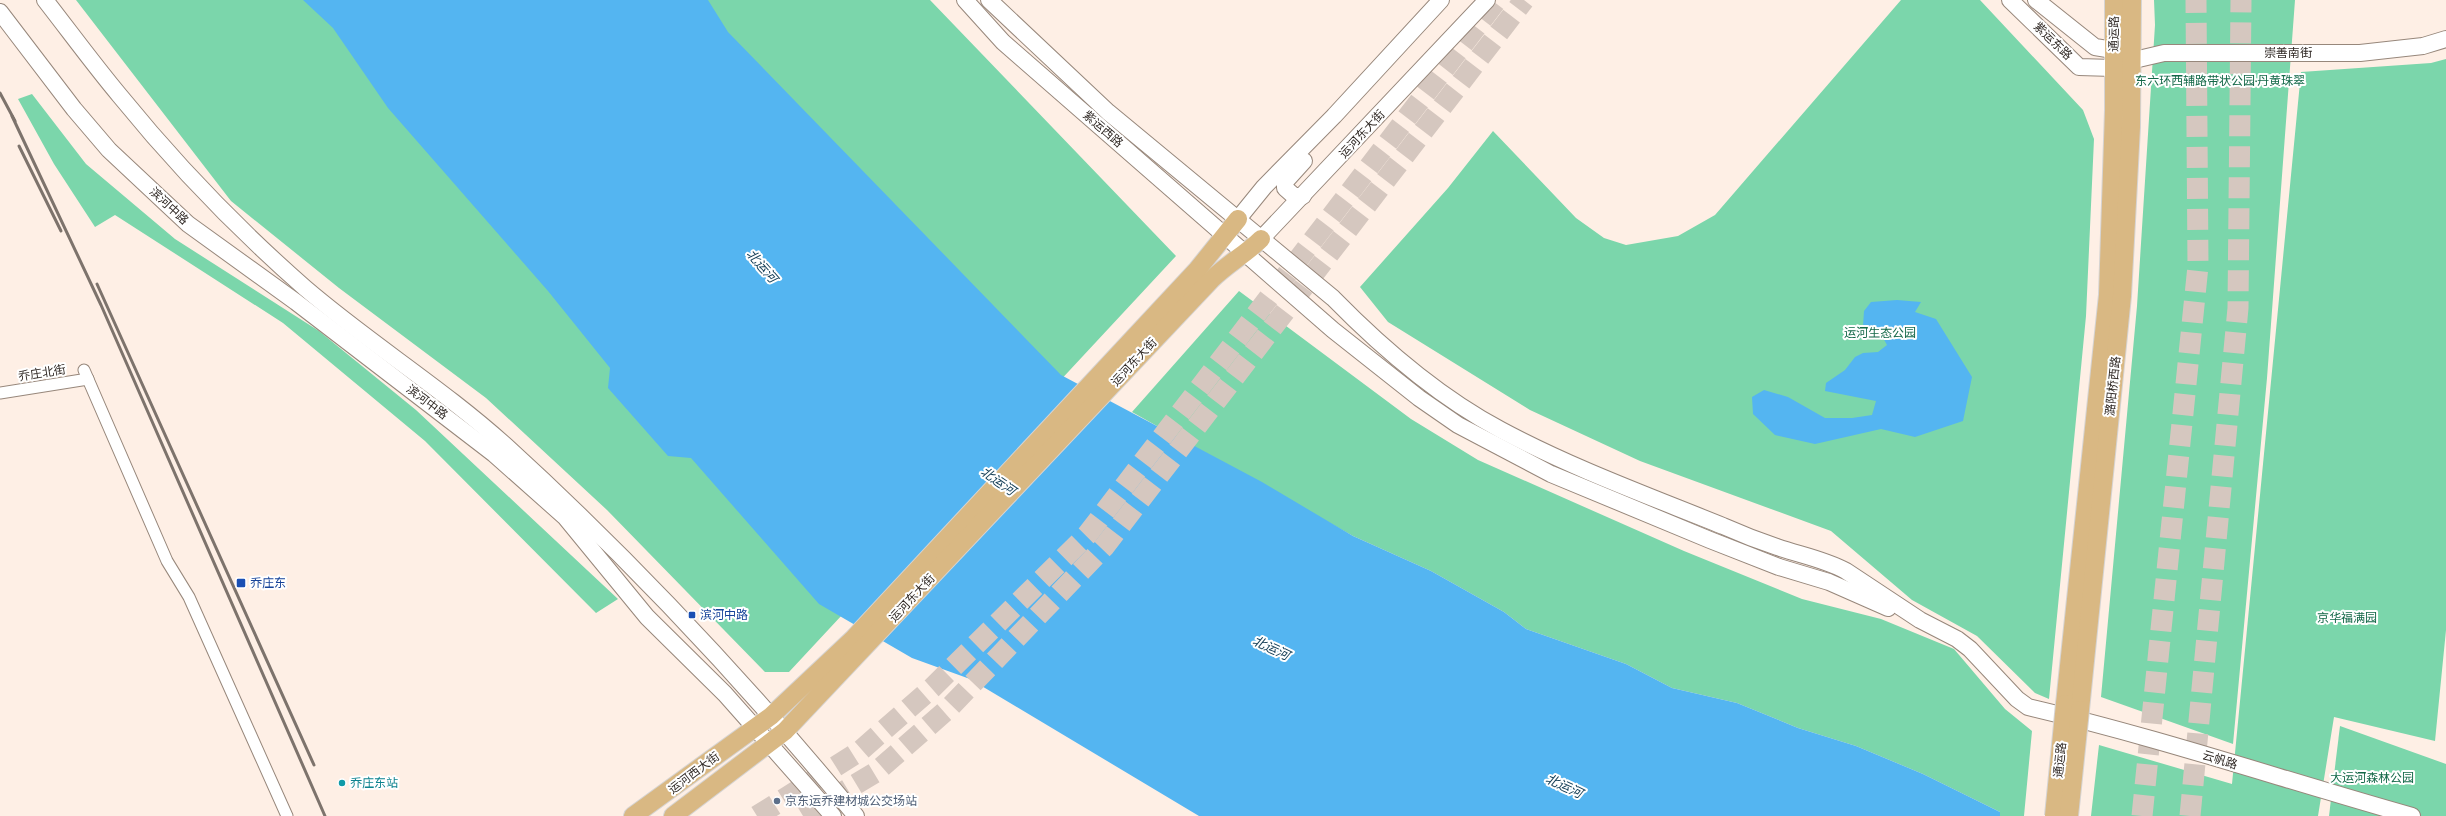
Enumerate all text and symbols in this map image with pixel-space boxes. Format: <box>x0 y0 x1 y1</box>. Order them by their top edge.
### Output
street label: 通运路 <box>2106 16 2122 52</box>
street label: 紫运东路 <box>2030 19 2076 63</box>
street label: 崇善南街 <box>2264 45 2312 61</box>
park label: 东六环西辅路带状公园·丹黄珠翠 <box>2135 73 2305 89</box>
street label: 紫运西路 <box>1080 107 1126 151</box>
street label: 运河东大街 <box>1336 107 1388 161</box>
street label: 滨河中路 <box>146 184 192 228</box>
water label: 北运河 <box>743 246 783 289</box>
park label: 运河生态公园 <box>1844 325 1916 341</box>
street label: 运河东大街 <box>1108 335 1160 389</box>
street label: 潞阳桥西路 <box>2102 355 2124 417</box>
street label: 乔庄北街 <box>17 361 67 385</box>
street label: 滨河中路 <box>403 381 451 423</box>
water label: 北运河 <box>977 463 1021 501</box>
street label: 运河东大街 <box>886 571 938 625</box>
place label: 乔庄东 <box>250 575 286 591</box>
marker: 乔庄东 <box>235 577 247 589</box>
place label: 滨河中路 <box>700 607 748 623</box>
marker: 滨河中路 <box>687 610 697 620</box>
park label: 京华福满园 <box>2317 610 2377 626</box>
water label: 北运河 <box>1250 632 1295 665</box>
street label: 通运路 <box>2050 741 2070 779</box>
street label: 云帆路 <box>2200 747 2240 773</box>
street label: 运河西大街 <box>665 749 723 797</box>
water label: 北运河 <box>1543 770 1588 803</box>
park label: 大运河森林公园 <box>2330 770 2414 786</box>
place label: 乔庄东站 <box>350 775 398 791</box>
marker: 乔庄东站 <box>337 778 347 788</box>
place label: 京东运乔建材城公交场站 <box>785 793 917 809</box>
marker: 京东运乔建材城公交场站 <box>772 796 782 806</box>

